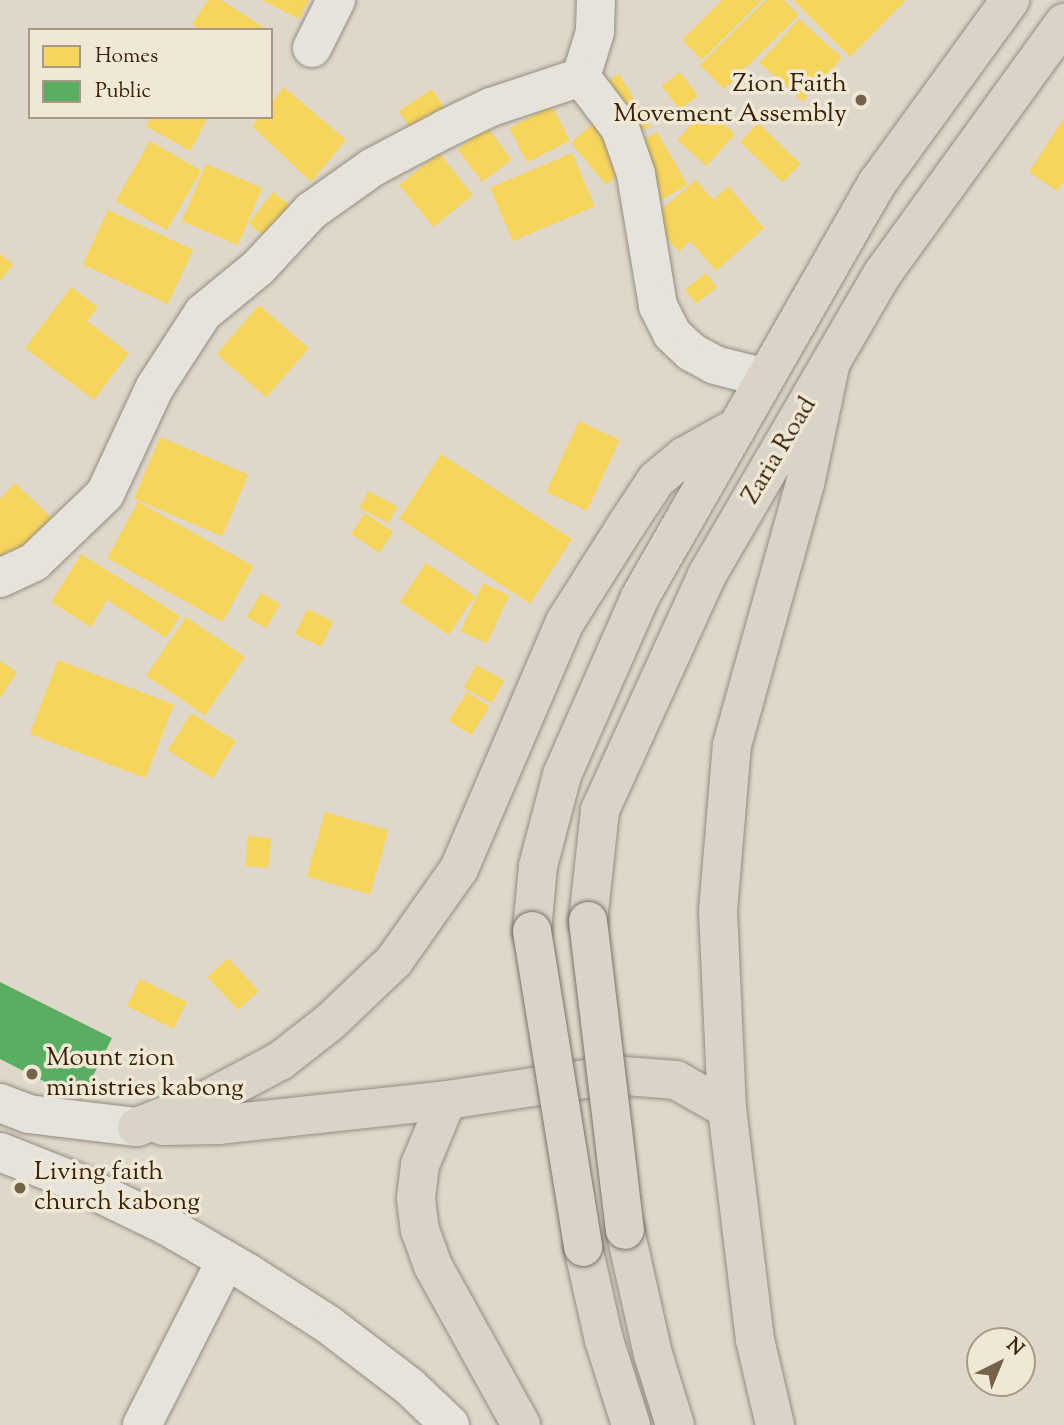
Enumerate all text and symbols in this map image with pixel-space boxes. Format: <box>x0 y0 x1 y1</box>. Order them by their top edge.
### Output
legend <box>28 28 273 119</box>
text: Homes <box>95 42 158 72</box>
place label: Zion Faith Movement Assembly <box>613 69 847 130</box>
text: Public <box>95 77 151 107</box>
marker: Zion Faith Movement Assembly <box>853 92 869 108</box>
street label: Zaria Road <box>736 392 824 510</box>
place label: Mount zion ministries kabong <box>46 1043 244 1104</box>
marker: Mount zion ministries kabong <box>24 1066 40 1082</box>
place label: Living faith church kabong <box>34 1157 200 1218</box>
marker: Living faith church kabong <box>12 1180 28 1196</box>
north arrow <box>966 1327 1036 1397</box>
text: N <box>1000 1333 1029 1363</box>

